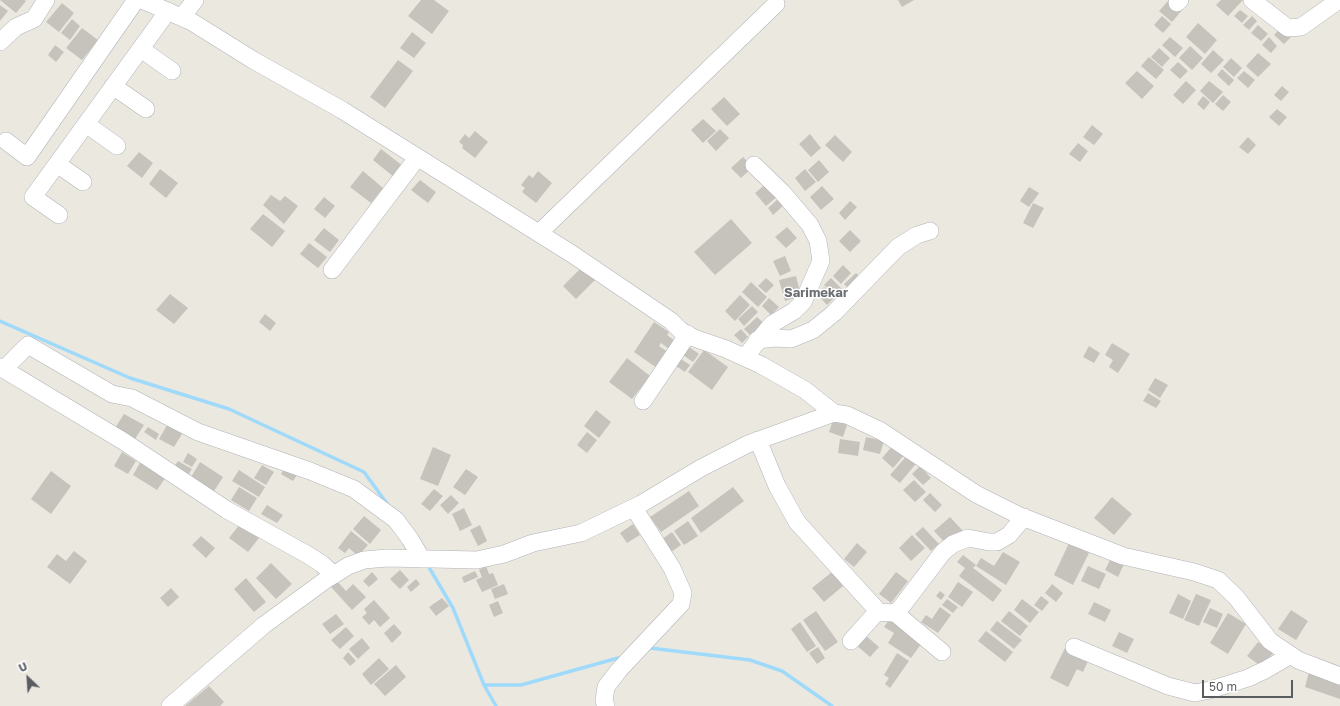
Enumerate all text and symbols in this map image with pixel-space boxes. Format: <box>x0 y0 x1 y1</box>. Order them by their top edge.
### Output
district label: Sarimekar <box>784 285 848 301</box>
north arrow <box>8 658 48 698</box>
text: U <box>16 659 29 674</box>
scale bar <box>1204 672 1295 698</box>
text: 50 m <box>1209 679 1237 694</box>

